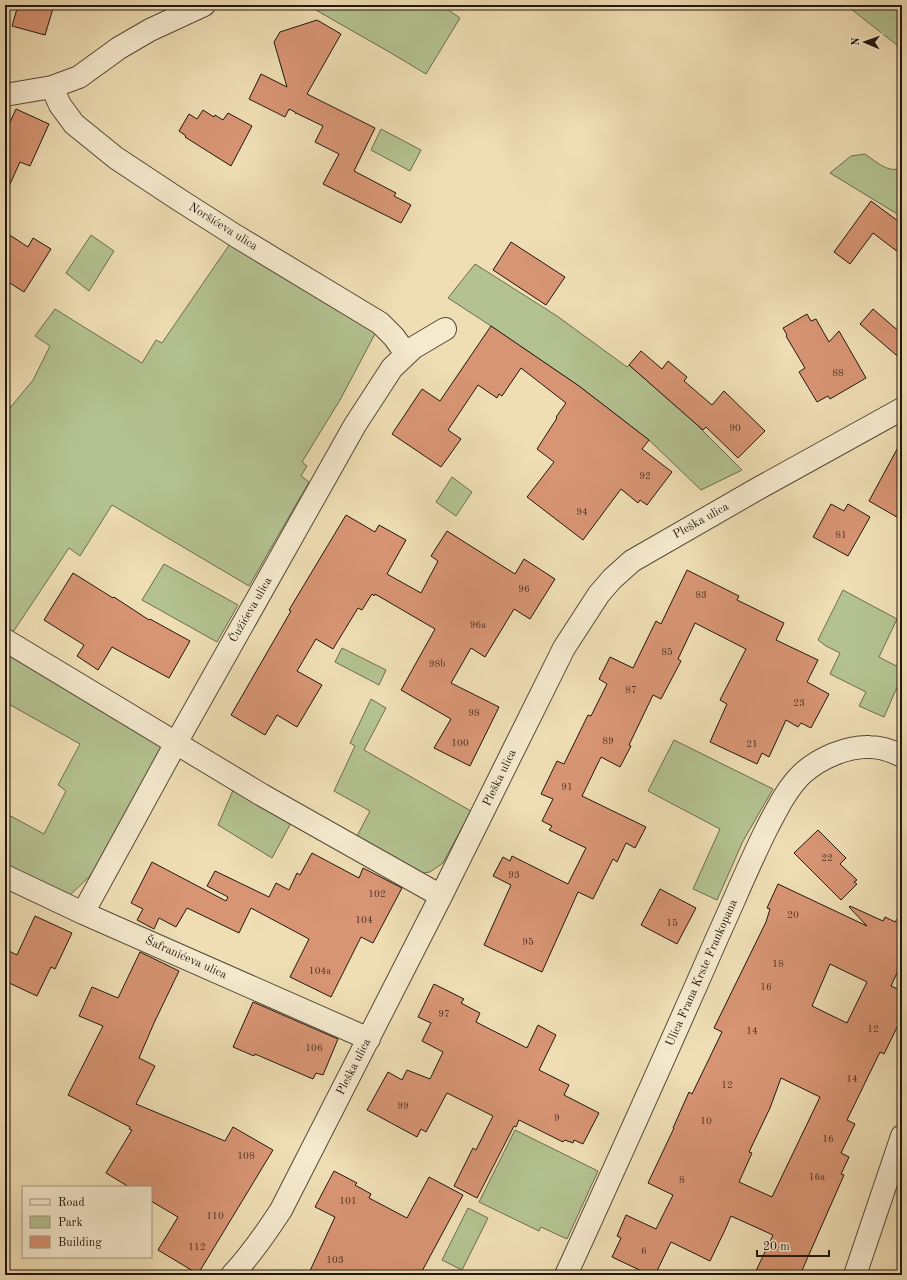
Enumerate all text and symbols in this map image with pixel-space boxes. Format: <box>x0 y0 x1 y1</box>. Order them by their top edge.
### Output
north arrow <box>845 22 885 62</box>
text: N <box>851 37 862 46</box>
street label: Noršićeva ulica <box>186 201 260 253</box>
house number: 88 <box>832 368 844 378</box>
house number: 90 <box>729 423 741 433</box>
house number: 92 <box>639 471 651 481</box>
street label: Pleška ulica <box>671 501 731 541</box>
house number: 94 <box>576 507 588 517</box>
house number: 81 <box>835 530 847 540</box>
street label: Čužićeva ulica <box>224 573 274 645</box>
house number: 96 <box>518 584 530 594</box>
house number: 83 <box>695 590 707 600</box>
house number: 96a <box>470 620 486 630</box>
house number: 85 <box>661 647 673 657</box>
house number: 98b <box>429 659 445 669</box>
house number: 87 <box>625 685 637 695</box>
house number: 23 <box>793 698 805 708</box>
house number: 98 <box>468 708 480 718</box>
house number: 89 <box>602 736 614 746</box>
house number: 100 <box>451 738 469 748</box>
house number: 21 <box>746 739 758 749</box>
street label: Pleška ulica <box>481 748 519 808</box>
house number: 91 <box>561 782 573 792</box>
house number: 22 <box>821 853 833 863</box>
house number: 93 <box>508 870 520 880</box>
house number: 102 <box>368 889 386 899</box>
street label: Ulica Frana Krste Frankopana <box>664 898 740 1048</box>
house number: 20 <box>787 910 799 920</box>
house number: 104 <box>355 915 373 925</box>
house number: 15 <box>666 918 678 928</box>
street label: Šafranićeva ulica <box>143 931 230 981</box>
house number: 95 <box>522 937 534 947</box>
house number: 18 <box>772 959 784 969</box>
house number: 104a <box>309 966 331 976</box>
house number: 16 <box>760 982 772 992</box>
house number: 97 <box>438 1009 450 1019</box>
house number: 12 <box>867 1024 879 1034</box>
house number: 14 <box>746 1026 758 1036</box>
street label: Pleška ulica <box>335 1037 373 1097</box>
house number: 106 <box>305 1043 323 1053</box>
house number: 14 <box>846 1074 858 1084</box>
house number: 12 <box>721 1080 733 1090</box>
house number: 99 <box>397 1101 409 1111</box>
house number: 9 <box>554 1113 560 1123</box>
house number: 10 <box>700 1116 712 1126</box>
house number: 16 <box>822 1134 834 1144</box>
house number: 108 <box>237 1151 255 1161</box>
house number: 16a <box>809 1172 825 1182</box>
house number: 8 <box>679 1175 685 1185</box>
legend <box>22 1186 152 1258</box>
house number: 101 <box>339 1196 357 1206</box>
text: Road <box>58 1197 85 1209</box>
house number: 110 <box>206 1211 224 1221</box>
text: Park <box>58 1217 83 1229</box>
scale bar <box>757 1232 829 1258</box>
text: Building <box>58 1237 102 1249</box>
text: 20 m <box>763 1241 790 1253</box>
house number: 112 <box>188 1242 206 1252</box>
house number: 6 <box>641 1246 647 1256</box>
house number: 103 <box>326 1255 344 1265</box>

